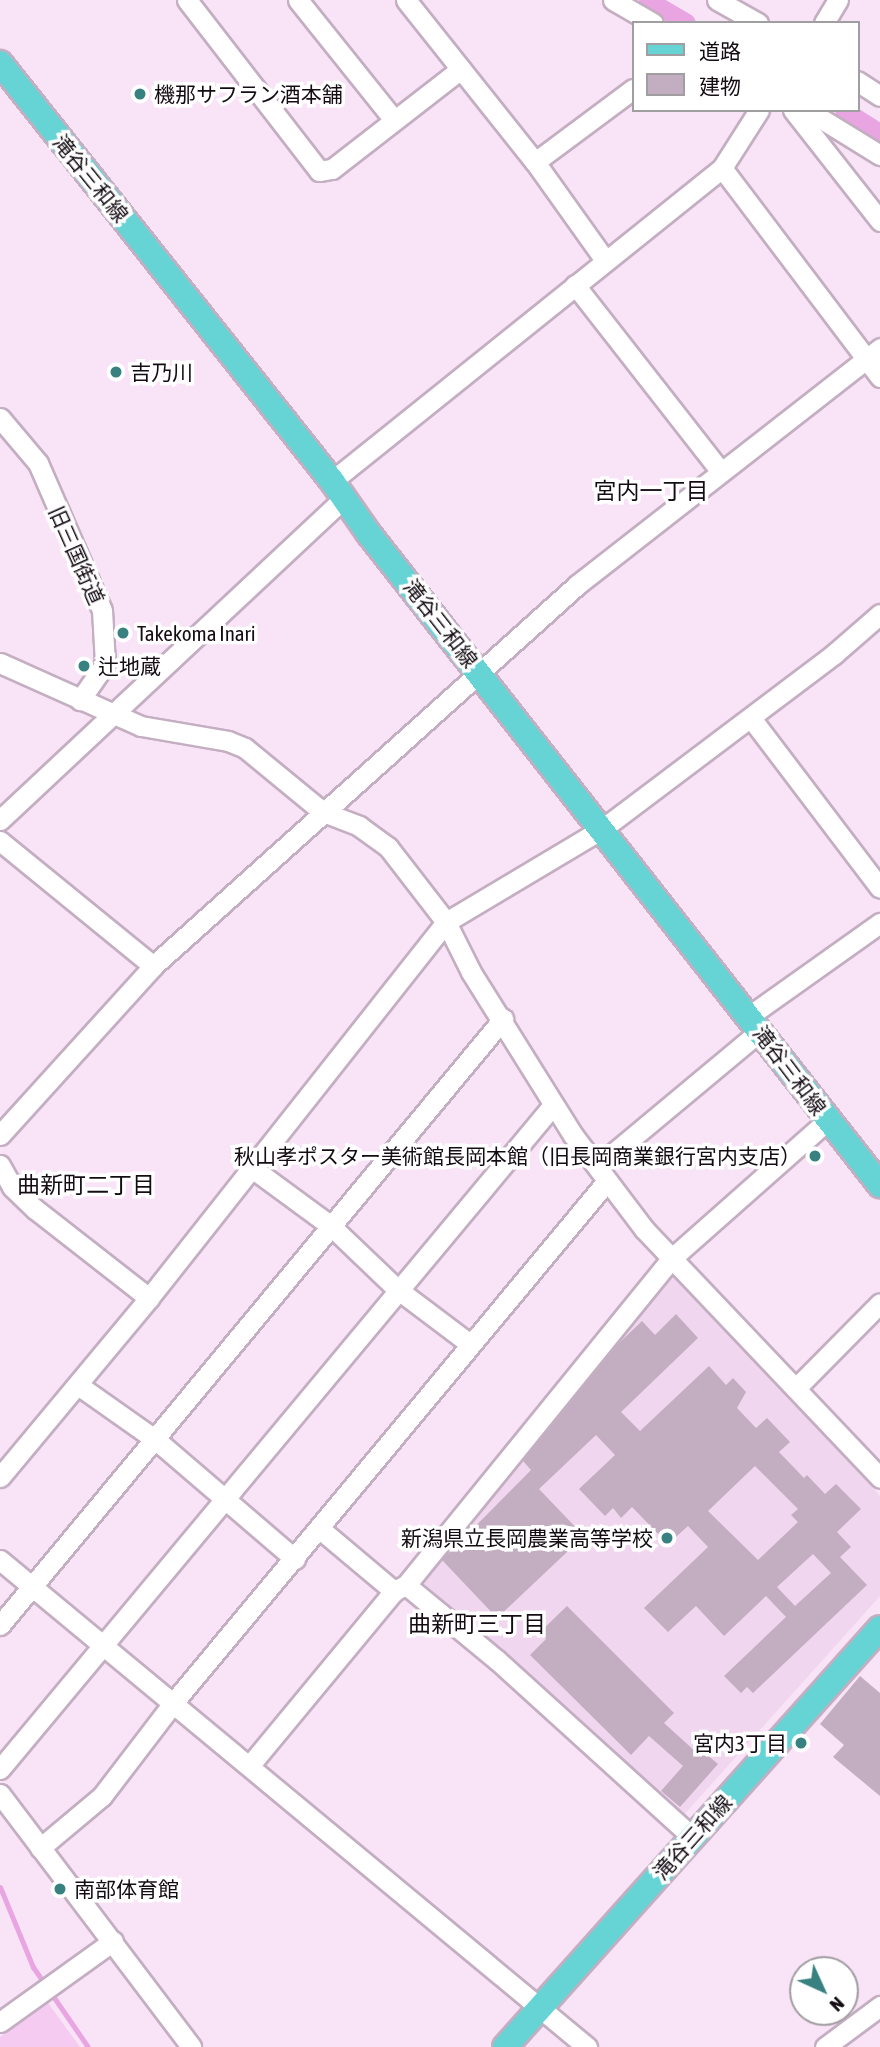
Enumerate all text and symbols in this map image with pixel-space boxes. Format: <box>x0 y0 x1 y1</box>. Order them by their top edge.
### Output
legend <box>632 21 859 112</box>
text: 道路 <box>699 39 741 63</box>
text: 建物 <box>699 74 741 98</box>
place label: 機那サフラン酒本舗 <box>154 81 343 107</box>
marker: 機那サフラン酒本舗 <box>132 86 148 102</box>
street label: 滝谷三和線 <box>48 129 134 227</box>
place label: 吉乃川 <box>130 359 193 385</box>
marker: 吉乃川 <box>108 364 124 380</box>
district label: 宮内一丁目 <box>594 477 708 505</box>
street label: 旧三国街道 <box>44 502 110 608</box>
street label: 滝谷三和線 <box>399 574 483 672</box>
place label: Takekoma Inari <box>137 620 256 646</box>
marker: Takekoma Inari <box>115 625 131 641</box>
place label: 辻地蔵 <box>98 653 161 679</box>
marker: 辻地蔵 <box>76 658 92 674</box>
street label: 滝谷三和線 <box>748 1020 832 1120</box>
place label: 秋山孝ポスター美術館長岡本館（旧長岡商業銀行宮内支店） <box>234 1143 801 1169</box>
marker: 秋山孝ポスター美術館長岡本館（旧長岡商業銀行宮内支店） <box>807 1148 823 1164</box>
district label: 曲新町二丁目 <box>17 1171 155 1199</box>
place label: 新潟県立長岡農業高等学校 <box>401 1525 653 1551</box>
marker: 新潟県立長岡農業高等学校 <box>659 1530 675 1546</box>
district label: 曲新町三丁目 <box>408 1610 546 1638</box>
place label: 宮内3丁目 <box>693 1730 787 1756</box>
marker: 宮内3丁目 <box>793 1735 809 1751</box>
street label: 滝谷三和線 <box>648 1790 736 1884</box>
place label: 南部体育館 <box>74 1876 179 1902</box>
marker: 南部体育館 <box>52 1881 68 1897</box>
north arrow <box>789 1956 859 2026</box>
text: N <box>826 1993 849 2016</box>

